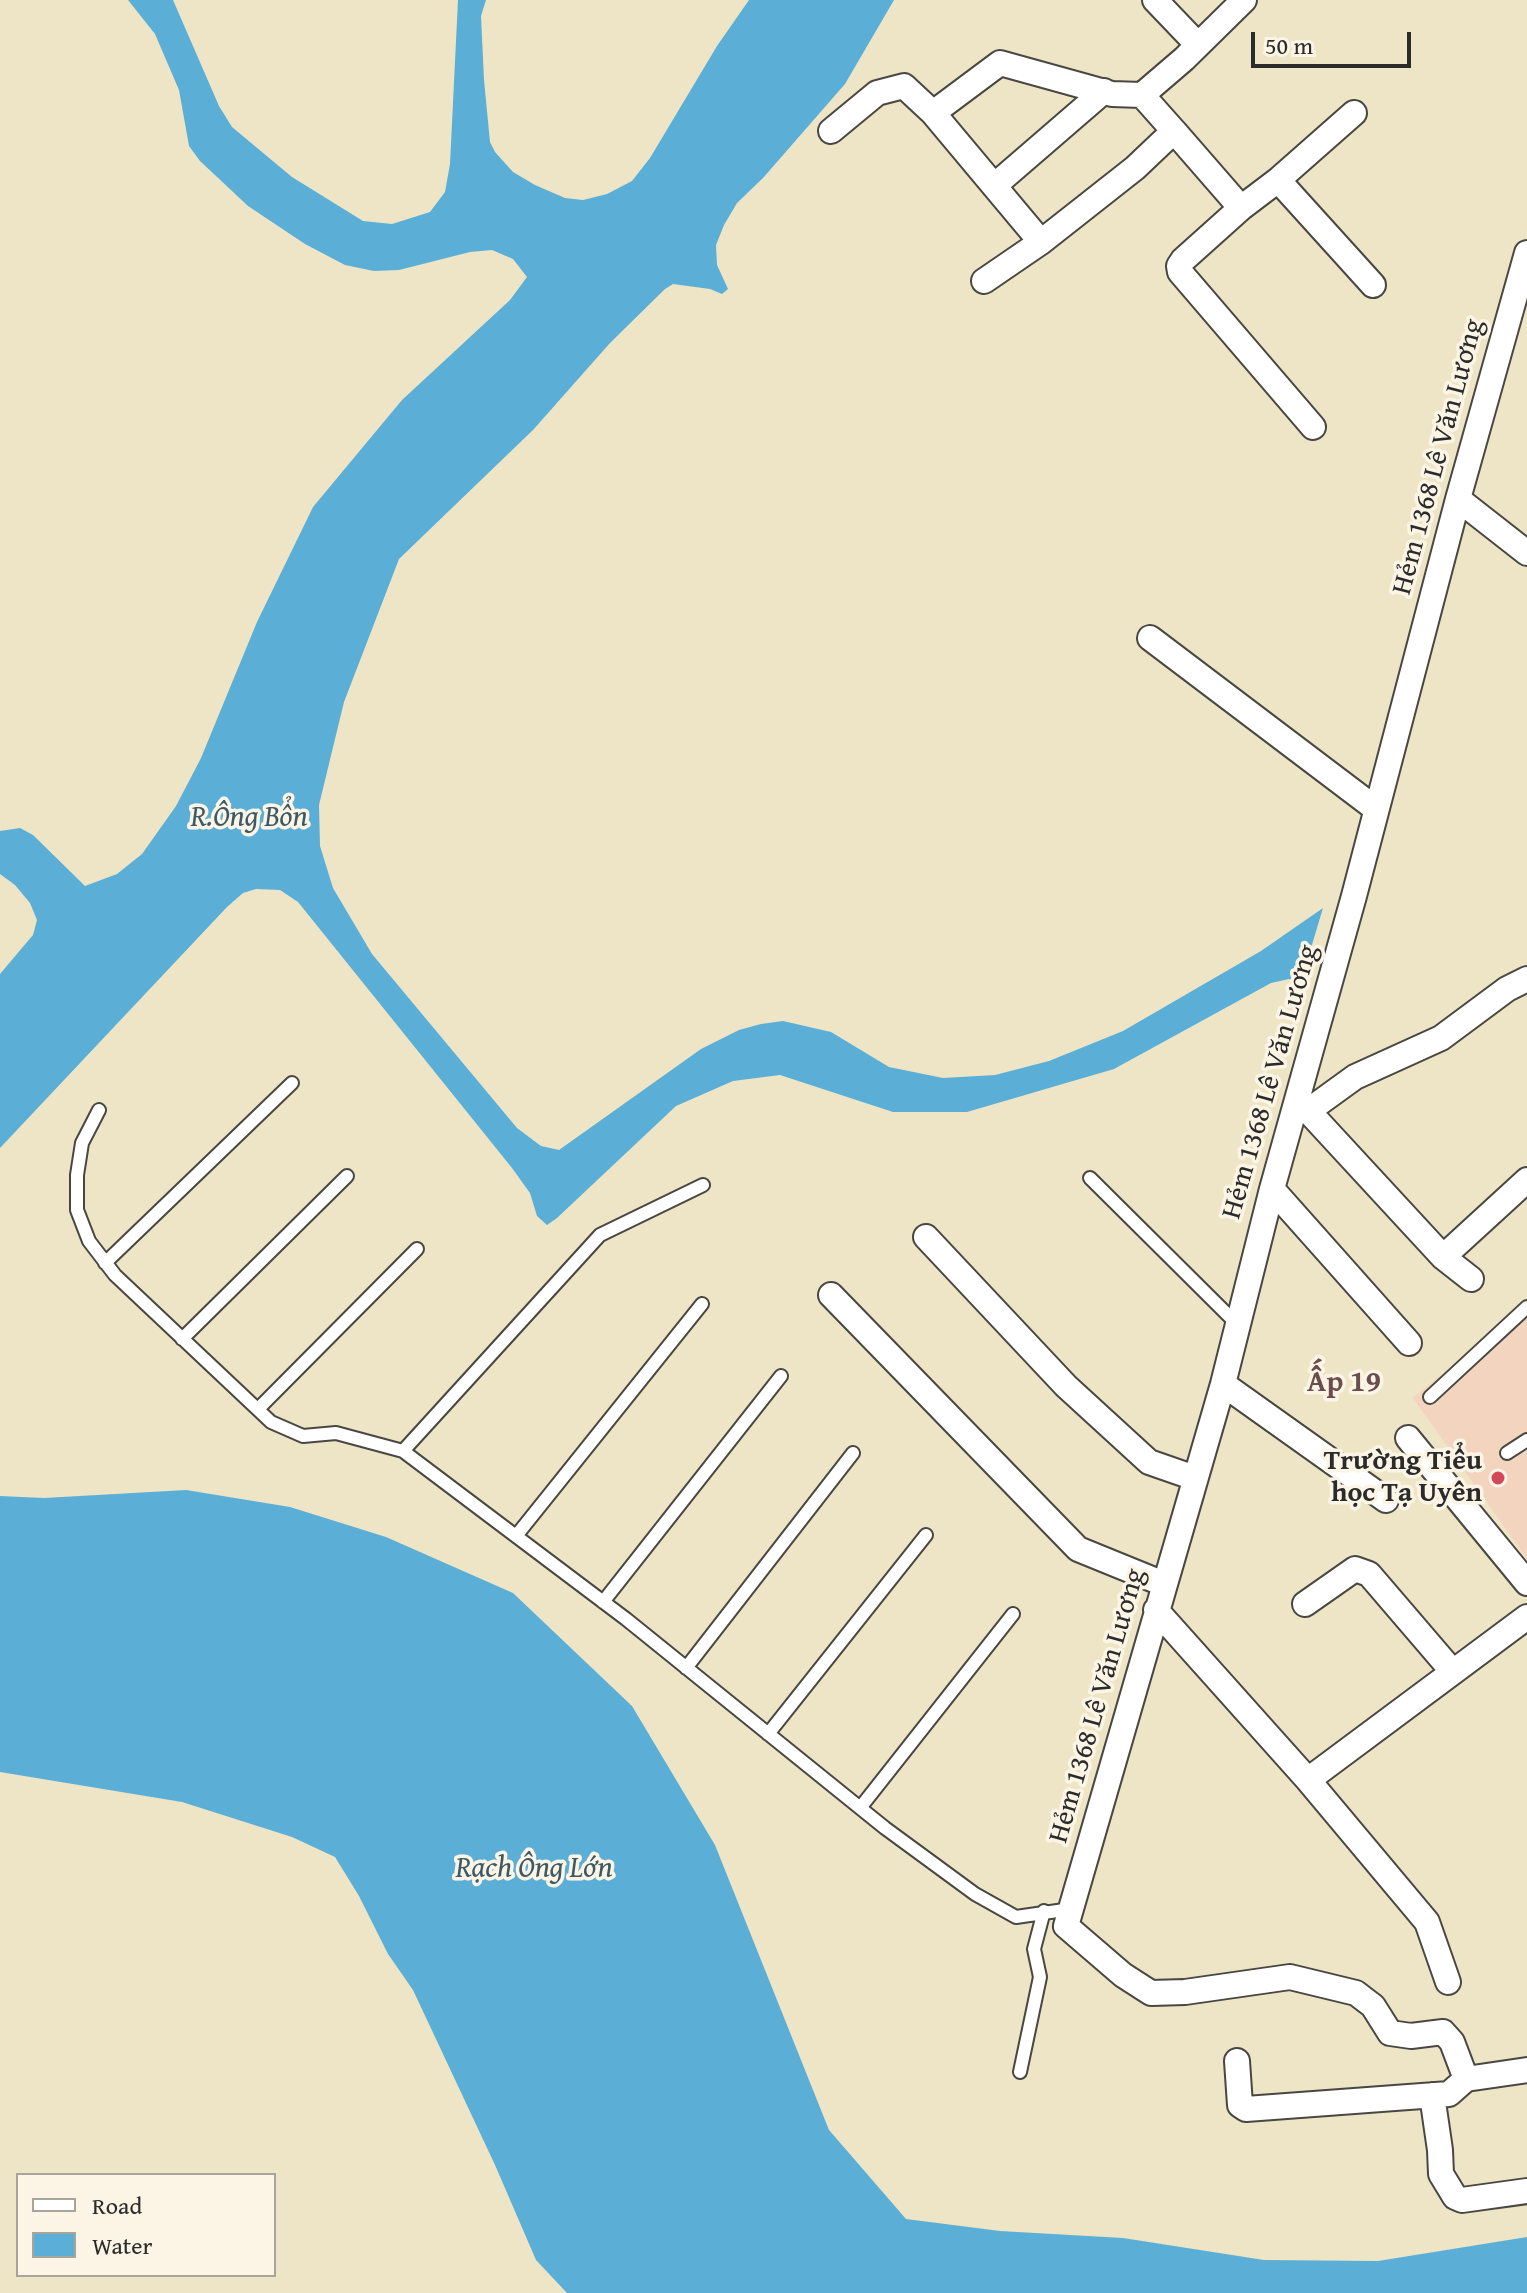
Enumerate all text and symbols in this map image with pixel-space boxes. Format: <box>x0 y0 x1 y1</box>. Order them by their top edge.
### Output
scale bar <box>1255 16 1415 66</box>
text: 50 m <box>1265 28 1313 63</box>
street label: Hẻm 1368 Lê Văn Lương <box>1386 316 1492 598</box>
water label: R.Ông Bổn <box>190 800 308 836</box>
street label: Hẻm 1368 Lê Văn Lương <box>1216 941 1326 1223</box>
district label: Ấp 19 <box>1307 1365 1381 1401</box>
place label: Trường Tiểu học Tạ Uyên <box>1324 1445 1482 1511</box>
marker: Trường Tiểu học Tạ Uyên <box>1489 1469 1507 1487</box>
street label: Hẻm 1368 Lê Văn Lương <box>1043 1565 1153 1847</box>
water label: Rạch Ông Lớn <box>455 1851 613 1887</box>
legend <box>16 2173 276 2277</box>
text: Road <box>92 2188 142 2223</box>
text: Water <box>92 2228 152 2263</box>

